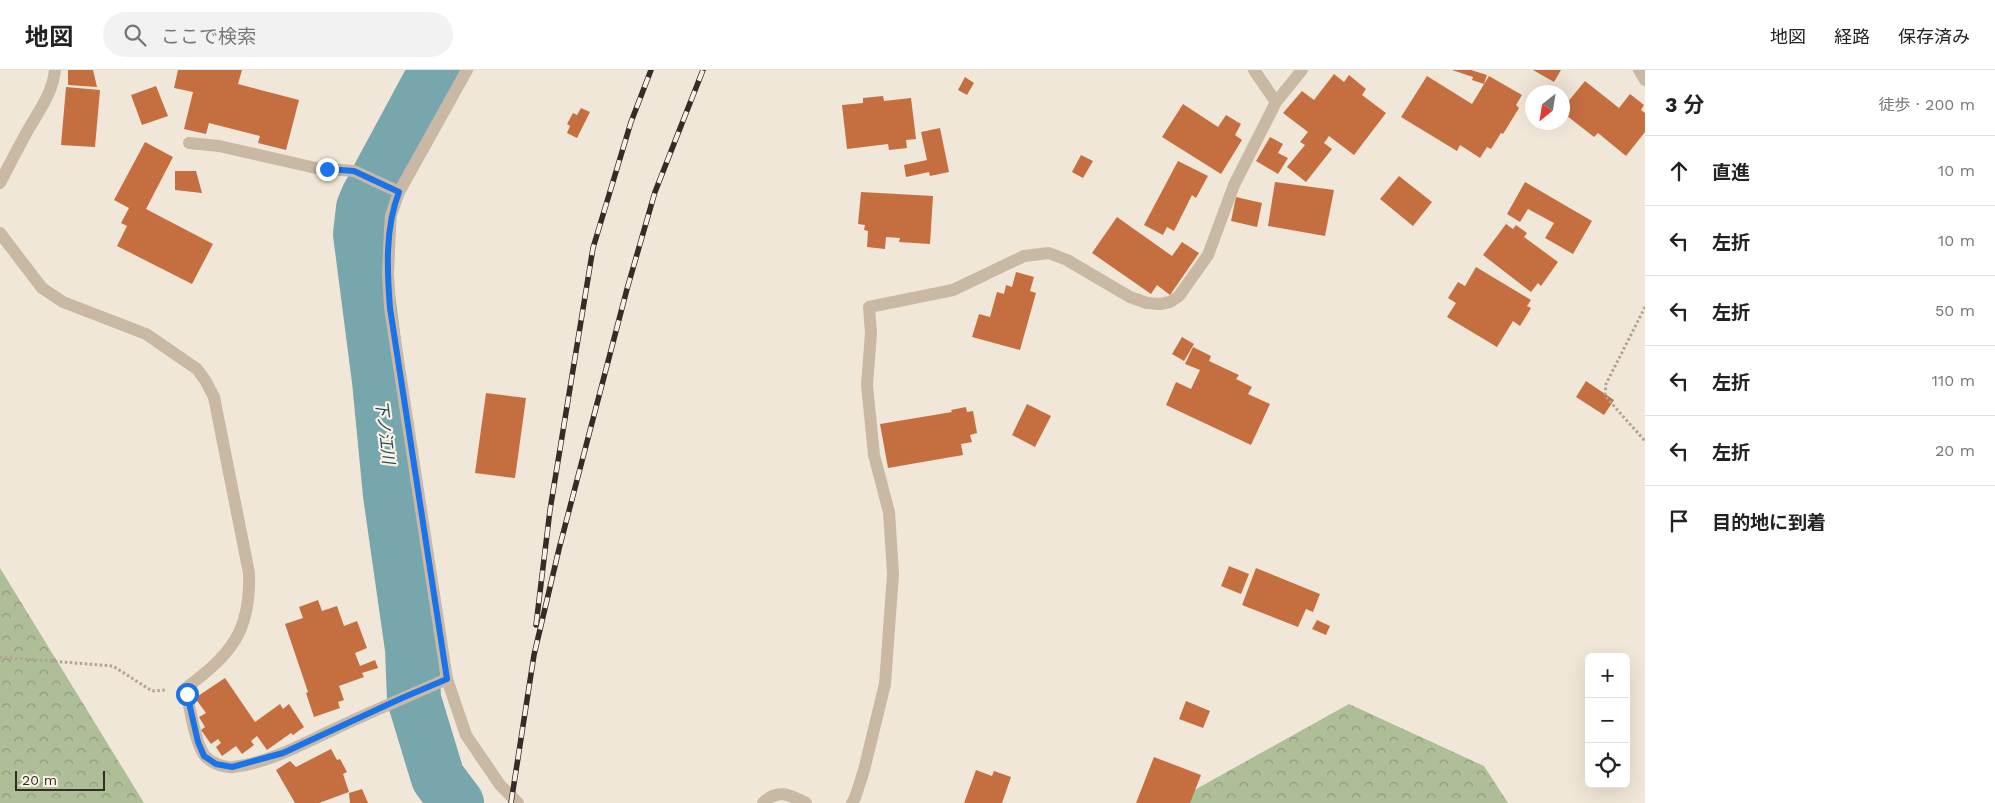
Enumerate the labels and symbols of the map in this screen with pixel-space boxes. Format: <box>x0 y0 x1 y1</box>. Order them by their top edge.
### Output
north arrow <box>1525 85 1570 130</box>
route end <box>316 158 339 181</box>
water label: 下ノ江川 <box>372 399 399 467</box>
route start <box>176 683 199 706</box>
scale bar <box>15 768 105 791</box>

